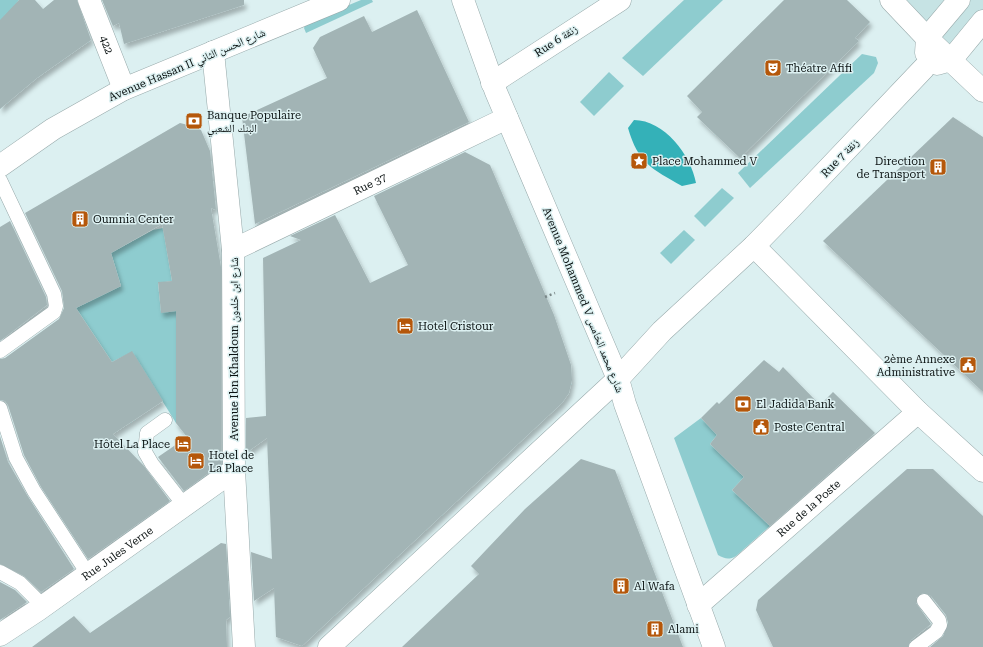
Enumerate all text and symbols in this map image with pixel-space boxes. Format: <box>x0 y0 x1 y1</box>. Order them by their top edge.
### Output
street label: Rue 6 زنقة <box>532 22 580 60</box>
street label: Avenue Hassan II شارع الحسن الثاني <box>107 26 268 106</box>
street label: 422 <box>97 34 116 56</box>
theatre icon: Théatre Afifi <box>763 58 783 78</box>
place label: Théatre Afifi <box>786 62 853 75</box>
place label: Banque Populaire البنك الشعبي <box>207 109 301 136</box>
bank icon: Banque Populaire البنك الشعبي <box>184 111 204 131</box>
street label: Rue 7 زنقة <box>818 136 862 180</box>
place icon: Place Mohammed V <box>629 151 649 171</box>
place label: Place Mohammed V <box>652 155 757 168</box>
place label: Direction de Transport <box>857 155 925 181</box>
building icon: Direction de Transport <box>928 157 948 177</box>
street label: Rue 37 <box>351 170 389 198</box>
street label: Avenue Mohammed V شارع محمد الخامس <box>540 205 626 395</box>
building icon: Oumnia Center <box>70 209 90 229</box>
place label: Oumnia Center <box>93 213 174 226</box>
street label: Avenue Ibn Khaldoun شارع ابن خلدون <box>228 257 241 441</box>
hotel icon: Hotel Cristour <box>395 316 415 336</box>
place label: Hotel Cristour <box>418 320 494 333</box>
place label: 2ème Annexe Administrative <box>877 353 955 379</box>
public building icon: 2ème Annexe Administrative <box>958 355 978 375</box>
bank icon: El Jadida Bank <box>733 394 753 414</box>
place label: El Jadida Bank <box>756 398 835 411</box>
public building icon: Poste Central <box>751 417 771 437</box>
place label: Poste Central <box>774 421 845 434</box>
hotel icon: Hôtel La Place <box>173 434 193 454</box>
place label: Hôtel La Place <box>94 438 170 451</box>
place label: Hotel de La Place <box>209 449 254 475</box>
hotel icon: Hotel de La Place <box>186 451 206 471</box>
street label: Rue de la Poste <box>774 477 843 539</box>
street label: Rue Jules Verne <box>79 524 155 583</box>
building icon: Al Wafa <box>611 576 631 596</box>
place label: Al Wafa <box>634 580 675 593</box>
building icon: Alami <box>645 619 665 639</box>
place label: Alami <box>668 623 699 636</box>

